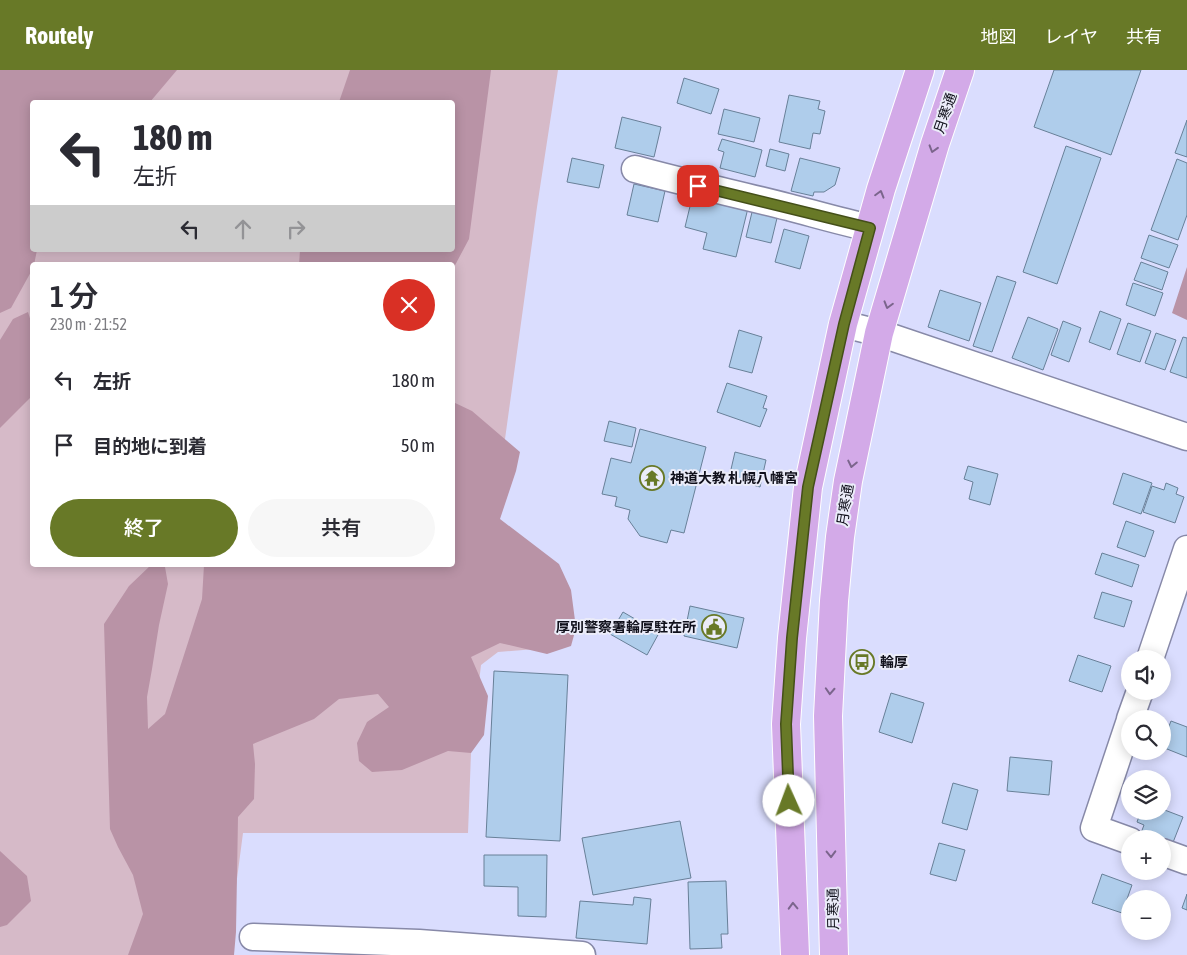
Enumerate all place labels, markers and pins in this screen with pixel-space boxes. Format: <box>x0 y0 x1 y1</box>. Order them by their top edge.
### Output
pin <box>677 165 719 207</box>
temple icon: 神道大教 札幌八幡宮 <box>639 465 665 491</box>
place label: 神道大教 札幌八幡宮 <box>670 470 798 486</box>
public building icon: 厚別警察署輪厚駐在所 <box>701 614 727 640</box>
place label: 厚別警察署輪厚駐在所 <box>556 619 696 635</box>
bus stop icon: 輪厚 <box>849 649 875 675</box>
place label: 輪厚 <box>880 654 908 670</box>

